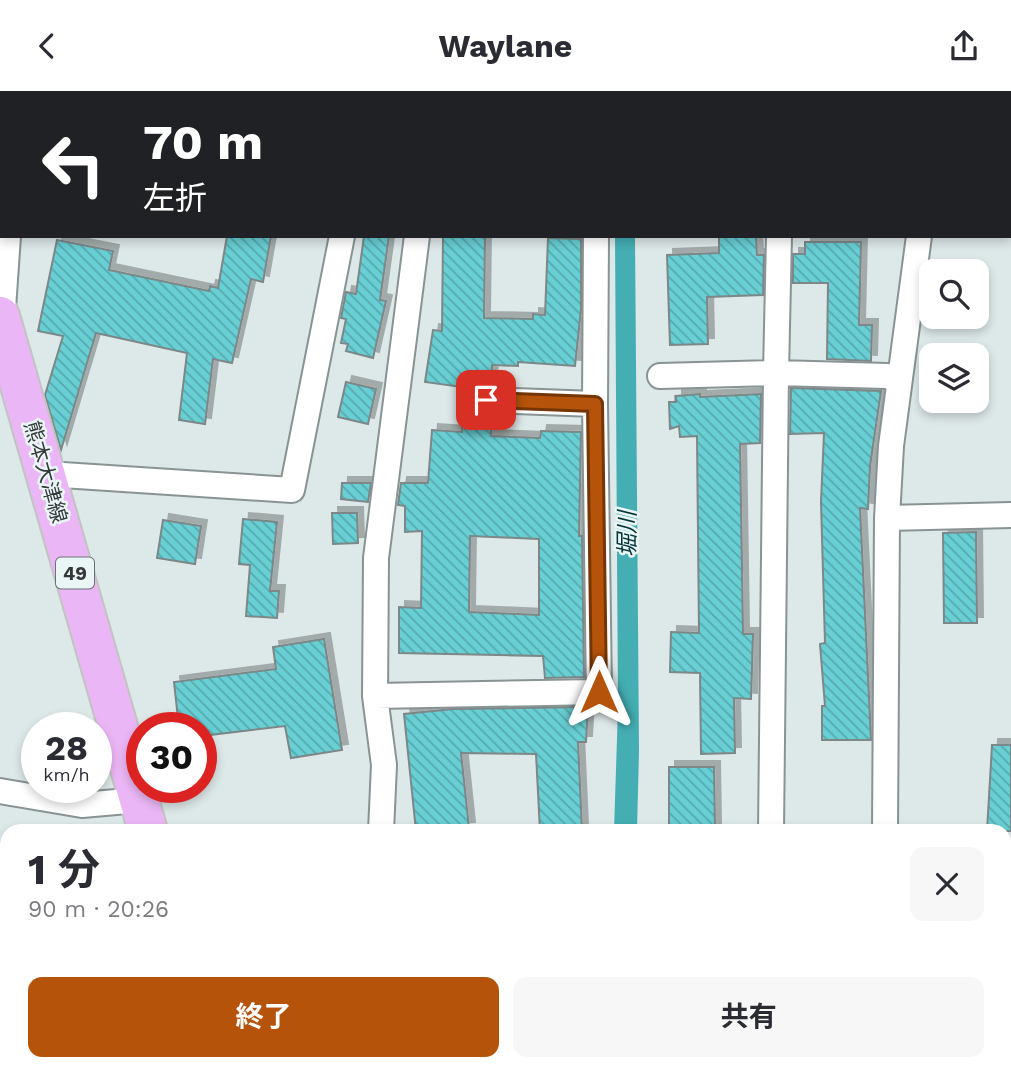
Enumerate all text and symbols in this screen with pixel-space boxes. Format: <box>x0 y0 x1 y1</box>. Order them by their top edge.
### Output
icon: back <box>28 27 66 65</box>
text: Waylane <box>439 27 572 65</box>
icon: share <box>945 27 983 65</box>
text: 70 m <box>143 113 263 171</box>
icon: left <box>28 119 119 210</box>
text: 左折 <box>143 179 207 217</box>
map controls <box>919 259 989 413</box>
button: search <box>919 259 989 329</box>
button: layers <box>919 343 989 413</box>
pin <box>456 370 516 430</box>
icon: arrive <box>467 381 505 419</box>
street label: 熊本大津線 <box>20 418 72 526</box>
water label: 堀川 <box>614 508 641 557</box>
road number: 49 <box>56 558 94 589</box>
position arrow <box>562 655 636 729</box>
speed limit sign: 30 <box>126 712 217 803</box>
text: 28 <box>45 727 88 769</box>
text: km/h <box>43 764 90 785</box>
text: 1 分 <box>28 845 100 894</box>
button: close <box>910 847 984 921</box>
text: 90 m · 20:26 <box>28 896 169 923</box>
button: 終了 <box>28 977 499 1057</box>
button: 共有 <box>513 977 984 1057</box>

